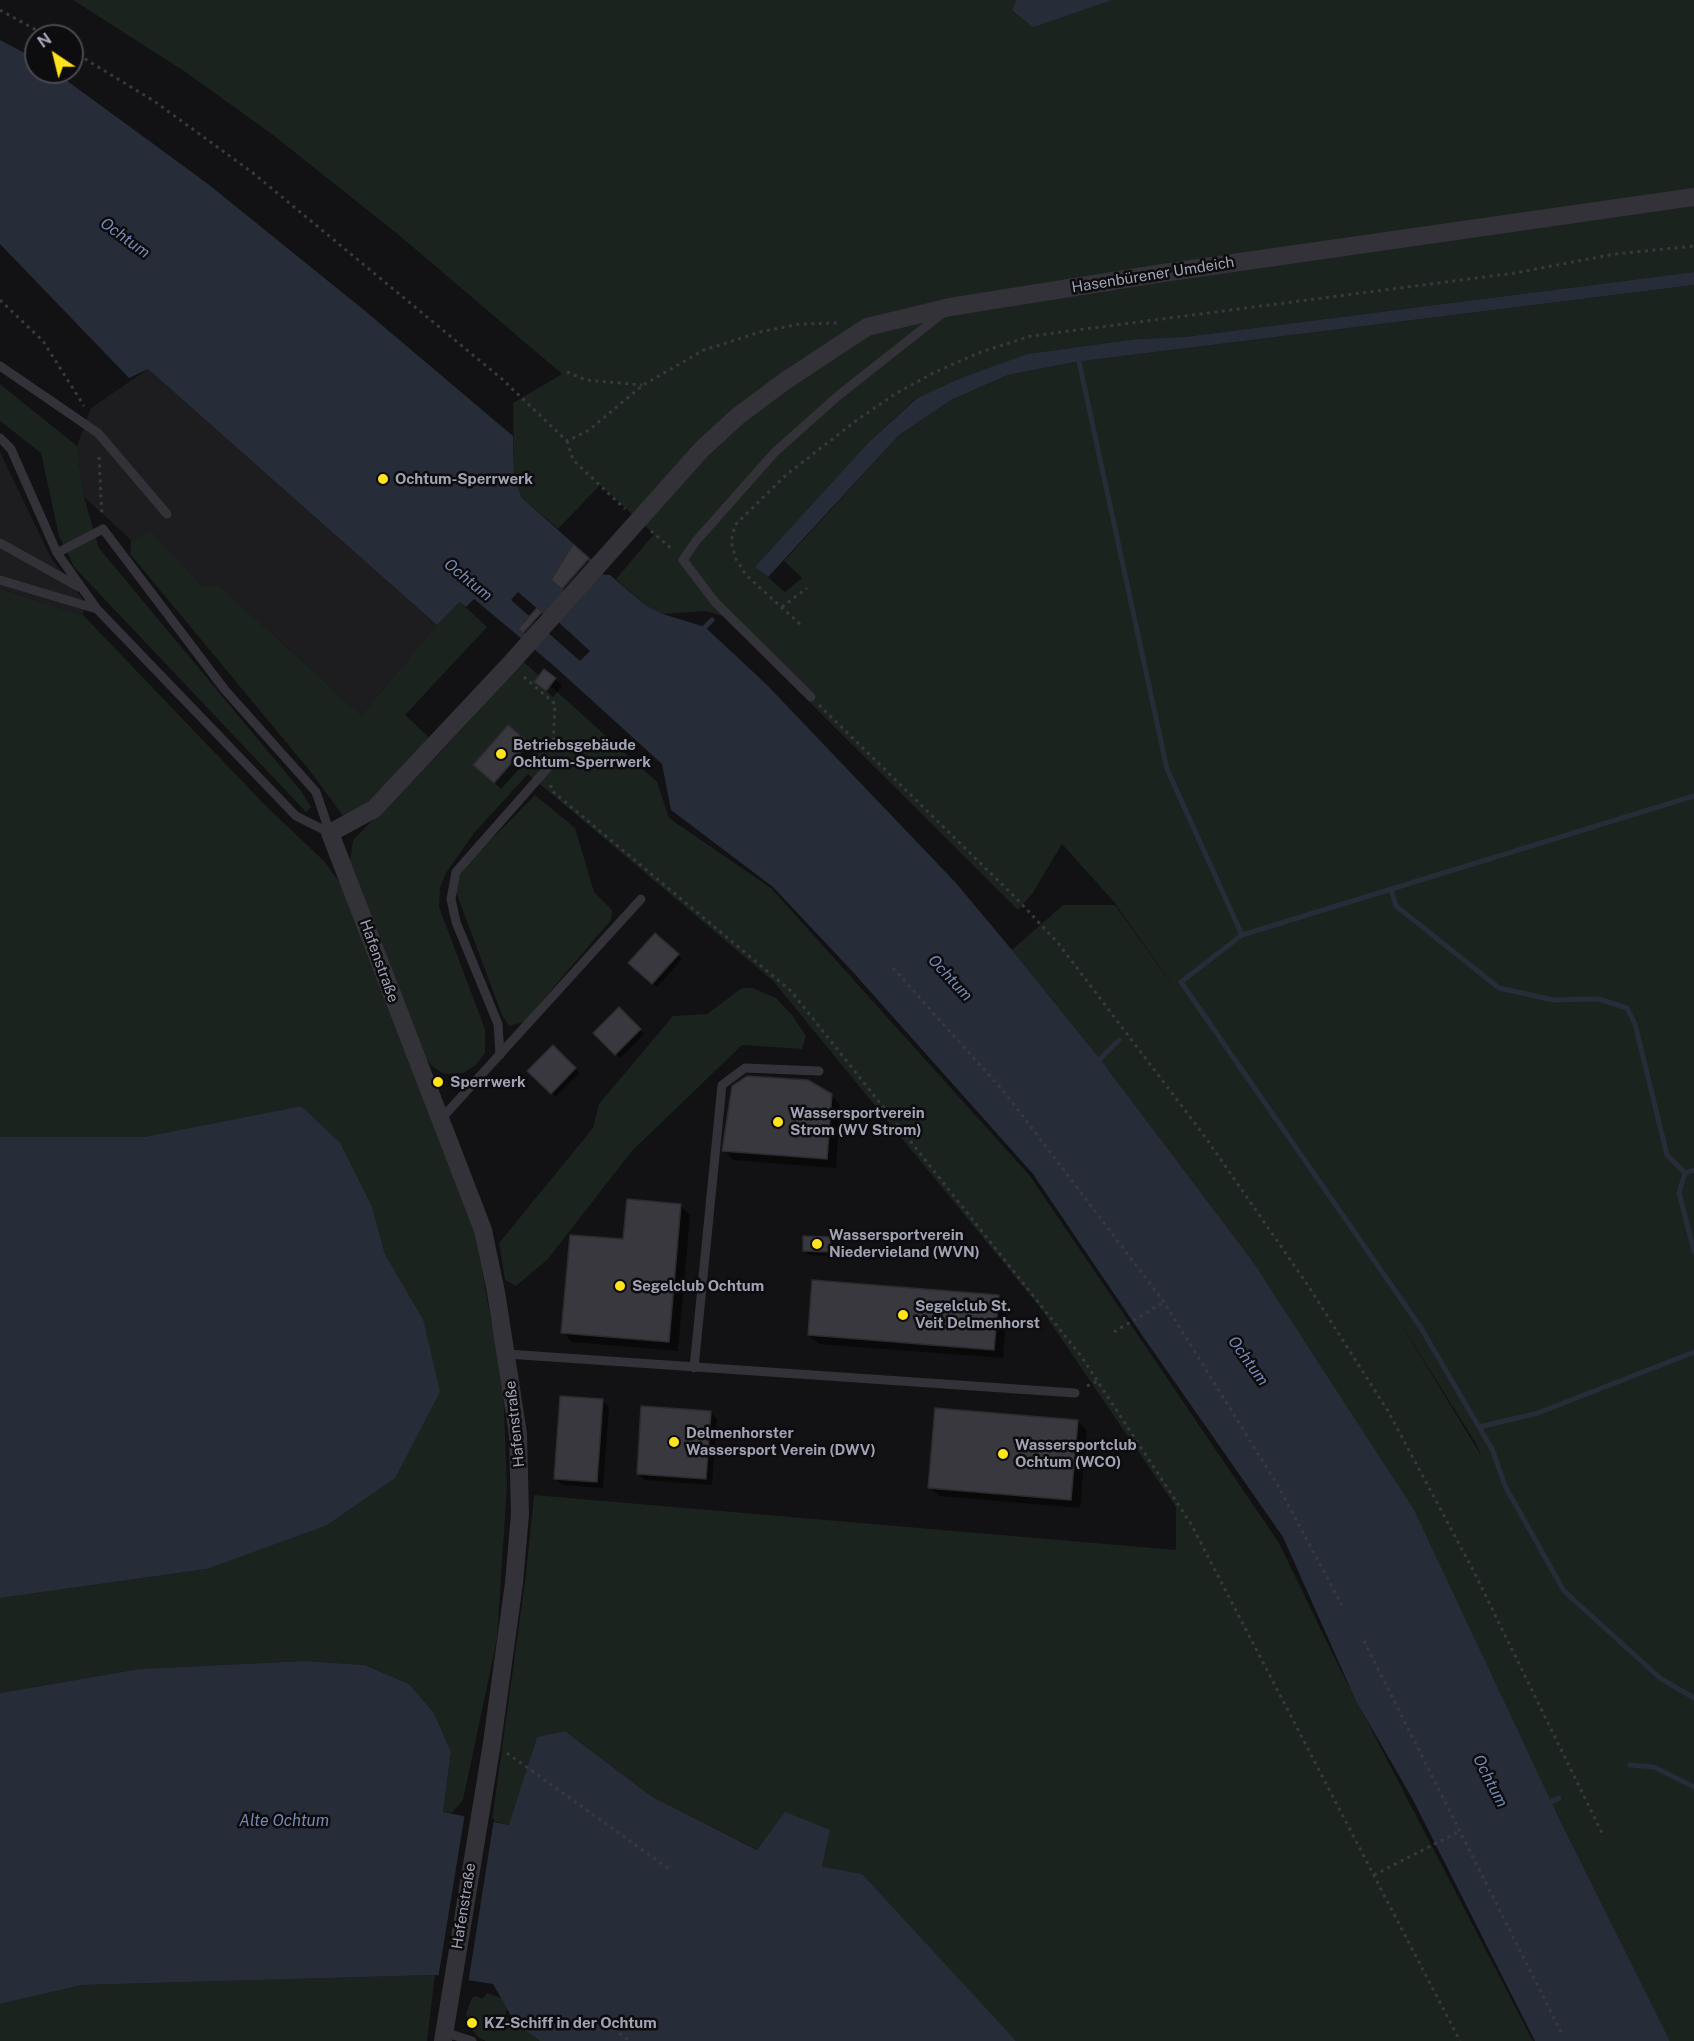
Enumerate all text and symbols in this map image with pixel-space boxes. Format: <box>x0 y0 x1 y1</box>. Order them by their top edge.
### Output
north arrow <box>24 24 84 84</box>
text: N <box>34 29 55 52</box>
water label: Ochtum <box>97 214 153 262</box>
street label: Hasenbürener Umdeich <box>1070 253 1236 297</box>
place label: Ochtum-Sperrwerk <box>395 470 533 488</box>
marker: Ochtum-Sperrwerk <box>376 472 390 486</box>
water label: Ochtum <box>440 555 496 605</box>
place label: Betriebsgebäude Ochtum-Sperrwerk <box>513 736 651 771</box>
marker: Betriebsgebäude Ochtum-Sperrwerk <box>494 747 508 761</box>
street label: Hafenstraße <box>356 917 402 1005</box>
water label: Ochtum <box>924 951 976 1005</box>
place label: Sperrwerk <box>450 1073 526 1091</box>
marker: Sperrwerk <box>431 1075 445 1089</box>
place label: Wassersportverein Strom (WV Strom) <box>790 1104 925 1139</box>
marker: Wassersportverein Strom (WV Strom) <box>771 1115 785 1129</box>
place label: Wassersportverein Niedervieland (WVN) <box>829 1226 980 1261</box>
marker: Wassersportverein Niedervieland (WVN) <box>810 1237 824 1251</box>
place label: Segelclub Ochtum <box>632 1277 764 1295</box>
marker: Segelclub Ochtum <box>613 1279 627 1293</box>
place label: Segelclub St. Veit Delmenhorst <box>915 1297 1040 1332</box>
marker: Segelclub St. Veit Delmenhorst <box>896 1308 910 1322</box>
water label: Ochtum <box>1224 1333 1272 1389</box>
street label: Hafenstraße <box>502 1380 528 1468</box>
place label: Delmenhorster Wassersport Verein (DWV) <box>686 1424 876 1459</box>
marker: Delmenhorster Wassersport Verein (DWV) <box>667 1435 681 1449</box>
place label: Wassersportclub Ochtum (WCO) <box>1015 1436 1137 1471</box>
marker: Wassersportclub Ochtum (WCO) <box>996 1447 1010 1461</box>
water label: Ochtum <box>1469 1751 1511 1811</box>
water label: Alte Ochtum <box>239 1811 329 1831</box>
street label: Hafenstraße <box>448 1862 480 1950</box>
place label: KZ-Schiff in der Ochtum <box>484 2014 657 2032</box>
marker: KZ-Schiff in der Ochtum <box>465 2016 479 2030</box>

